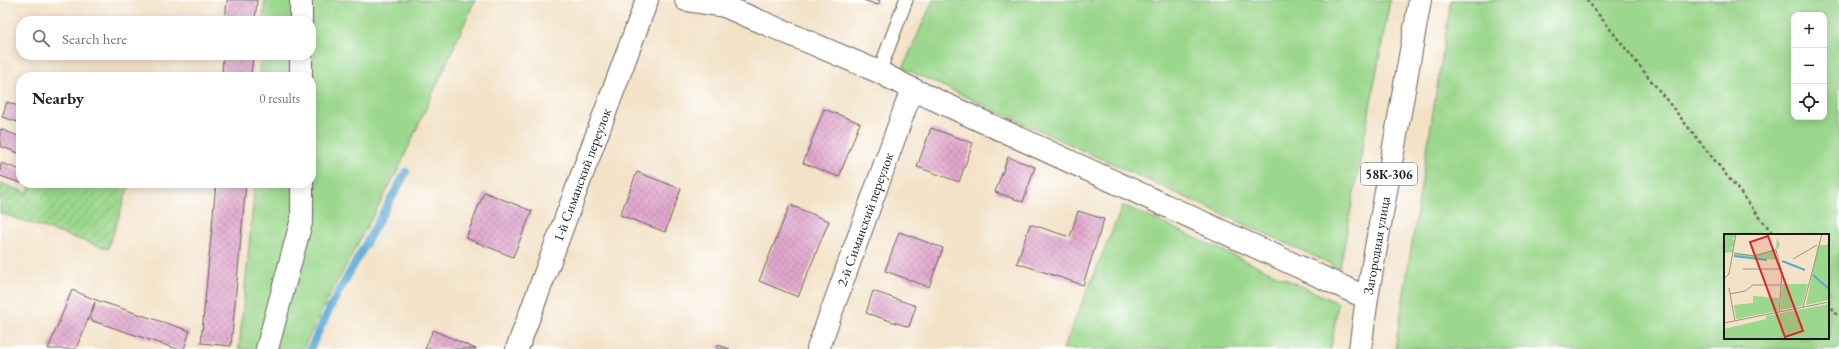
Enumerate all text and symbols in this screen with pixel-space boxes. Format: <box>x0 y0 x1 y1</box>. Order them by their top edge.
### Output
map controls <box>1791 12 1827 120</box>
button: + <box>1791 12 1827 48</box>
search box <box>16 16 316 60</box>
icon: search <box>30 27 52 49</box>
text: Search here <box>62 29 127 48</box>
button: − <box>1791 48 1827 84</box>
button: locate <box>1791 84 1827 120</box>
text: Nearby <box>32 87 84 109</box>
text: 0 results <box>259 90 300 107</box>
street label: 1-й Симанский переулок <box>549 105 615 244</box>
street label: 2-й Симанский переулок <box>832 150 897 289</box>
road number: 58К-306 <box>1361 163 1417 185</box>
street label: Загородная улица <box>1359 194 1394 296</box>
inset map <box>1724 234 1829 339</box>

